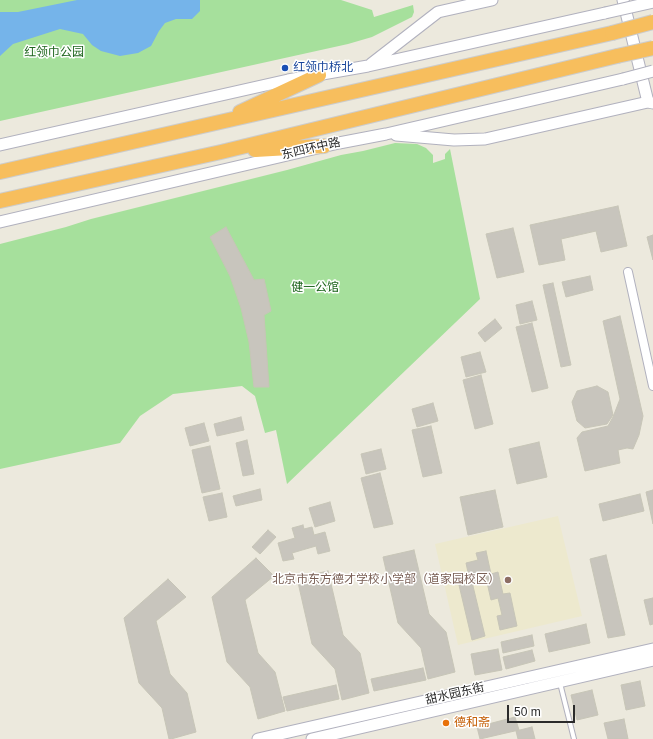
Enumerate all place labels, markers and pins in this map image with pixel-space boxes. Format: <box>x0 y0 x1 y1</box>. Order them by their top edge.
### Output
place label: 红领巾桥北 <box>293 61 353 75</box>
marker: 红领巾桥北 <box>280 63 290 73</box>
place label: 北京市东方德才学校小学部（道家园校区） <box>272 573 500 587</box>
marker: 北京市东方德才学校小学部（道家园校区） <box>503 575 513 585</box>
place label: 德和斋 <box>454 716 490 730</box>
marker: 德和斋 <box>441 718 451 728</box>

